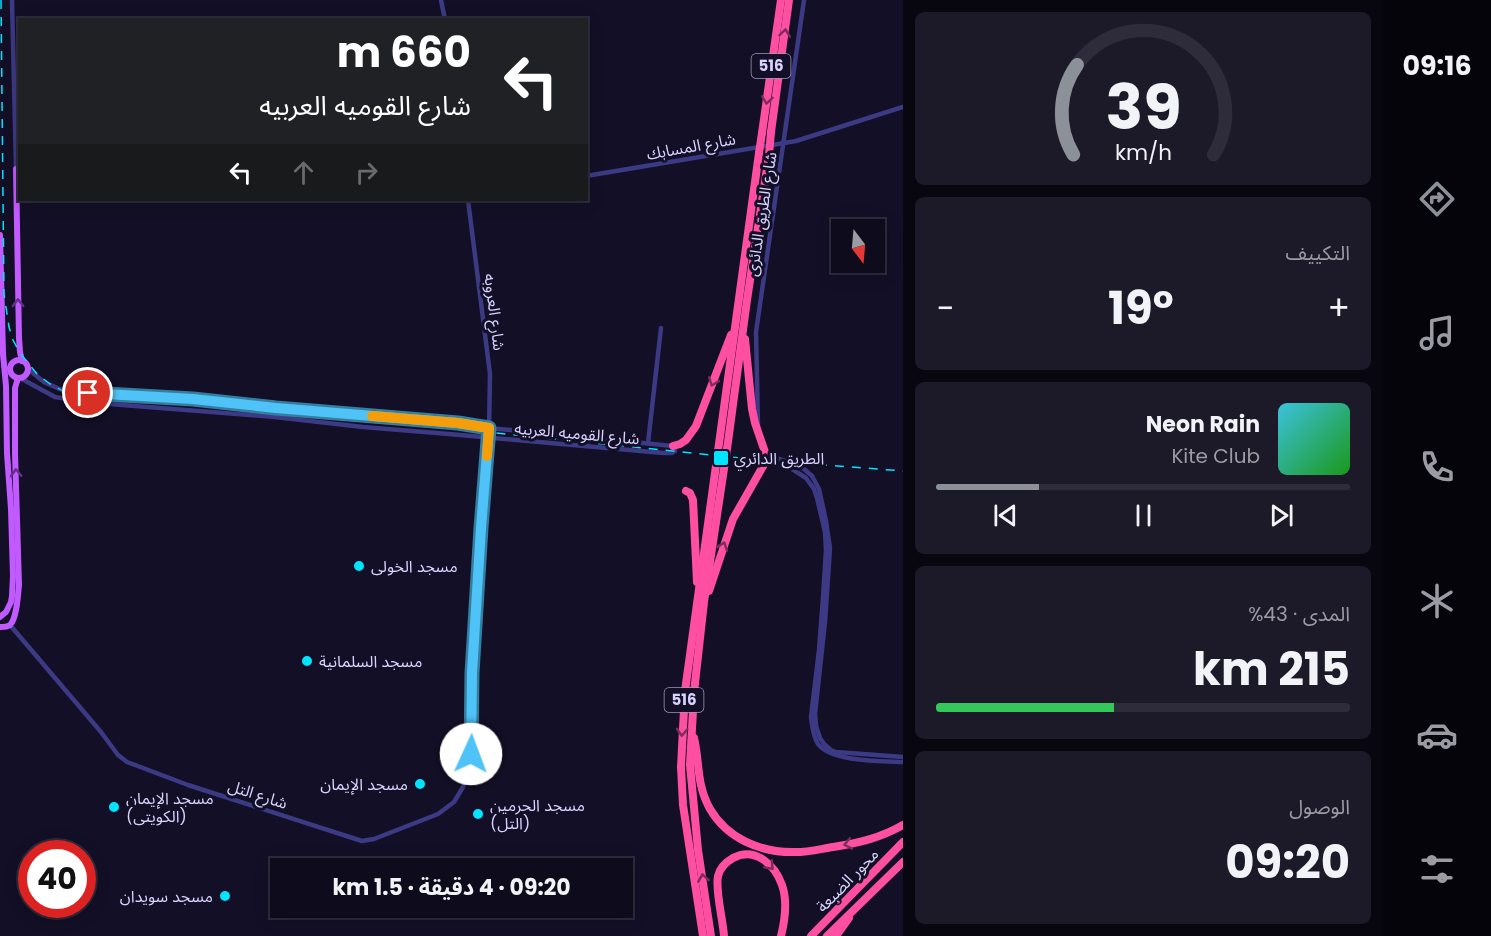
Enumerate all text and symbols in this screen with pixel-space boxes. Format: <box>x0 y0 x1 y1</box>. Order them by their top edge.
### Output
text: 660 m <box>337 23 471 82</box>
one-way arrow <box>778 28 790 37</box>
icon: left <box>492 42 570 120</box>
text: 09:16 <box>1402 47 1472 84</box>
road number: 516 <box>752 54 790 78</box>
text: 39 <box>1105 64 1181 152</box>
text: شارع القوميه العربيه <box>259 87 471 124</box>
one-way arrow <box>761 95 773 104</box>
street label: شارع المسابك <box>645 127 738 167</box>
text: km/h <box>1114 138 1172 169</box>
street label: شارع الطريق الدائرى <box>740 150 784 278</box>
icon: left <box>224 156 257 189</box>
icon: ahead <box>287 156 320 189</box>
icon: right <box>350 156 383 189</box>
icon: directions <box>1416 178 1458 220</box>
north arrow <box>831 219 885 273</box>
map controls <box>831 219 885 273</box>
text: التكييف <box>1286 239 1350 267</box>
street label: شارع العروبه <box>477 272 511 352</box>
text: 19° <box>1108 277 1174 340</box>
text: − <box>936 285 954 332</box>
text: + <box>1327 285 1350 332</box>
one-way arrow <box>12 298 24 307</box>
icon: music <box>1416 312 1458 354</box>
pin <box>62 367 113 418</box>
icon: arrive <box>71 376 104 409</box>
one-way arrow <box>707 376 720 387</box>
text: Neon Rain <box>1146 409 1260 440</box>
street label: شارع القوميه العربيه <box>513 417 640 451</box>
text: Kite Club <box>1171 442 1260 470</box>
icon: phone <box>1416 446 1458 488</box>
place label: الطريق الدائري <box>734 447 824 471</box>
marker: الطريق الدائري <box>712 449 730 467</box>
one-way arrow <box>10 469 22 478</box>
icon: previous <box>989 499 1022 532</box>
icon: pause <box>1127 499 1160 532</box>
icon: next <box>1265 499 1298 532</box>
one-way arrow <box>716 541 729 552</box>
place label: مسجد الخولى <box>371 555 458 578</box>
marker: مسجد الخولى <box>352 559 366 573</box>
icon: climate <box>1416 580 1458 622</box>
text: المدى · 43% <box>1248 600 1350 628</box>
text: 215 km <box>1193 638 1350 701</box>
place label: مسجد السلمانية <box>319 650 422 673</box>
marker: مسجد السلمانية <box>300 654 314 668</box>
road number: 516 <box>664 688 704 712</box>
icon: car <box>1416 714 1458 756</box>
position arrow <box>439 722 503 786</box>
one-way arrow <box>676 727 689 736</box>
place label: مسجد الإيمان <box>320 773 408 796</box>
street label: شارع التل <box>225 774 290 816</box>
marker: مسجد الإيمان <box>413 777 427 791</box>
place label: مسجد الإيمان (الكويتى) <box>126 787 214 828</box>
text: الوصول <box>1289 793 1350 821</box>
place label: مسجد الحرمين (التل) <box>490 794 585 835</box>
marker: مسجد الإيمان (الكويتى) <box>107 800 121 814</box>
marker: مسجد الحرمين (التل) <box>471 807 485 821</box>
text: 09:20 <box>1225 831 1350 894</box>
one-way arrow <box>843 838 853 850</box>
speed limit sign: 40 <box>18 840 96 918</box>
street label: محور الضبعة <box>811 843 884 917</box>
icon: filters <box>1416 848 1458 890</box>
one-way arrow <box>763 860 774 870</box>
text: 09:20 · 4 دقيقة · 1.5 km <box>332 872 571 903</box>
one-way arrow <box>697 874 709 883</box>
place label: مسجد سويدان <box>120 885 213 908</box>
marker: مسجد سويدان <box>218 889 232 903</box>

